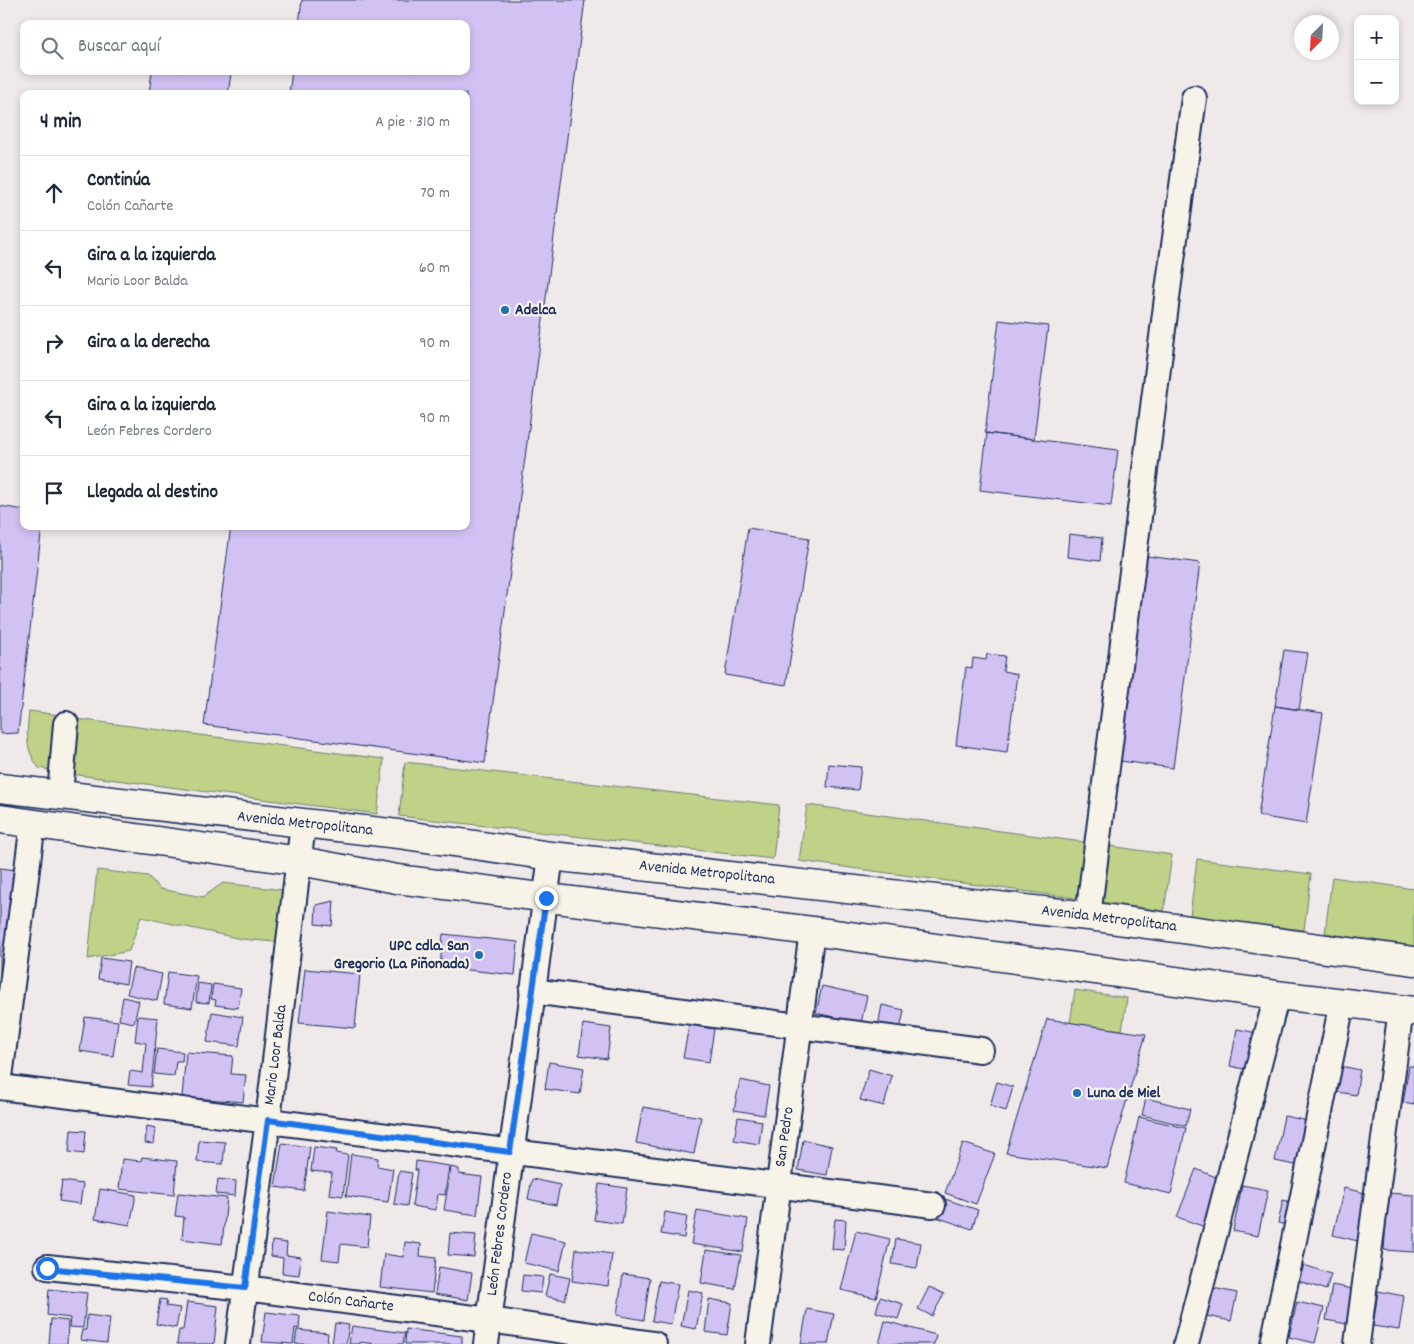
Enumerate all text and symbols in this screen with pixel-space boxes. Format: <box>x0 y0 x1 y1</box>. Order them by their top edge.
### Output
north arrow <box>1294 15 1339 60</box>
map controls <box>1354 15 1399 105</box>
button: + <box>1354 15 1399 60</box>
search box <box>20 20 470 75</box>
icon: search <box>38 34 66 62</box>
text: Buscar aquí <box>78 34 160 61</box>
button: − <box>1354 60 1399 105</box>
text: 4 min <box>40 108 82 138</box>
text: A pie · 310 m <box>375 111 450 134</box>
text: Continúa <box>87 168 150 195</box>
icon: ahead <box>40 179 68 207</box>
text: 70 m <box>420 182 450 205</box>
text: Colón Cañarte <box>87 195 173 218</box>
text: Gira a la izquierda <box>87 243 215 270</box>
icon: left <box>40 254 68 282</box>
text: 60 m <box>419 257 450 280</box>
text: Mario Loor Balda <box>87 270 188 293</box>
place label: Adelca <box>515 299 558 322</box>
marker: Adelca <box>499 304 511 316</box>
icon: right <box>40 329 68 357</box>
text: Gira a la derecha <box>87 330 209 357</box>
text: 90 m <box>419 332 450 355</box>
text: Gira a la izquierda <box>87 393 215 420</box>
icon: left <box>40 404 68 432</box>
text: 90 m <box>419 407 450 430</box>
text: León Febres Cordero <box>87 420 212 443</box>
icon: arrive <box>40 479 68 507</box>
text: Llegada al destino <box>87 480 218 507</box>
street label: Avenida Metropolitana <box>236 805 374 843</box>
street label: Avenida Metropolitana <box>638 854 776 892</box>
route end <box>535 887 558 910</box>
street label: Avenida Metropolitana <box>1040 899 1179 939</box>
place label: UPC cdla. San Gregorio (La Piñonada) <box>334 935 469 976</box>
marker: UPC cdla. San Gregorio (La Piñonada) <box>473 949 485 961</box>
street label: Mario Loor Balda <box>258 1003 294 1106</box>
place label: Luna de Miel <box>1087 1082 1161 1105</box>
marker: Luna de Miel <box>1071 1087 1083 1099</box>
street label: San Pedro <box>769 1105 801 1169</box>
street label: León Febres Cordero <box>481 1171 519 1297</box>
route start <box>36 1257 59 1280</box>
street label: Colón Cañarte <box>307 1285 395 1319</box>

